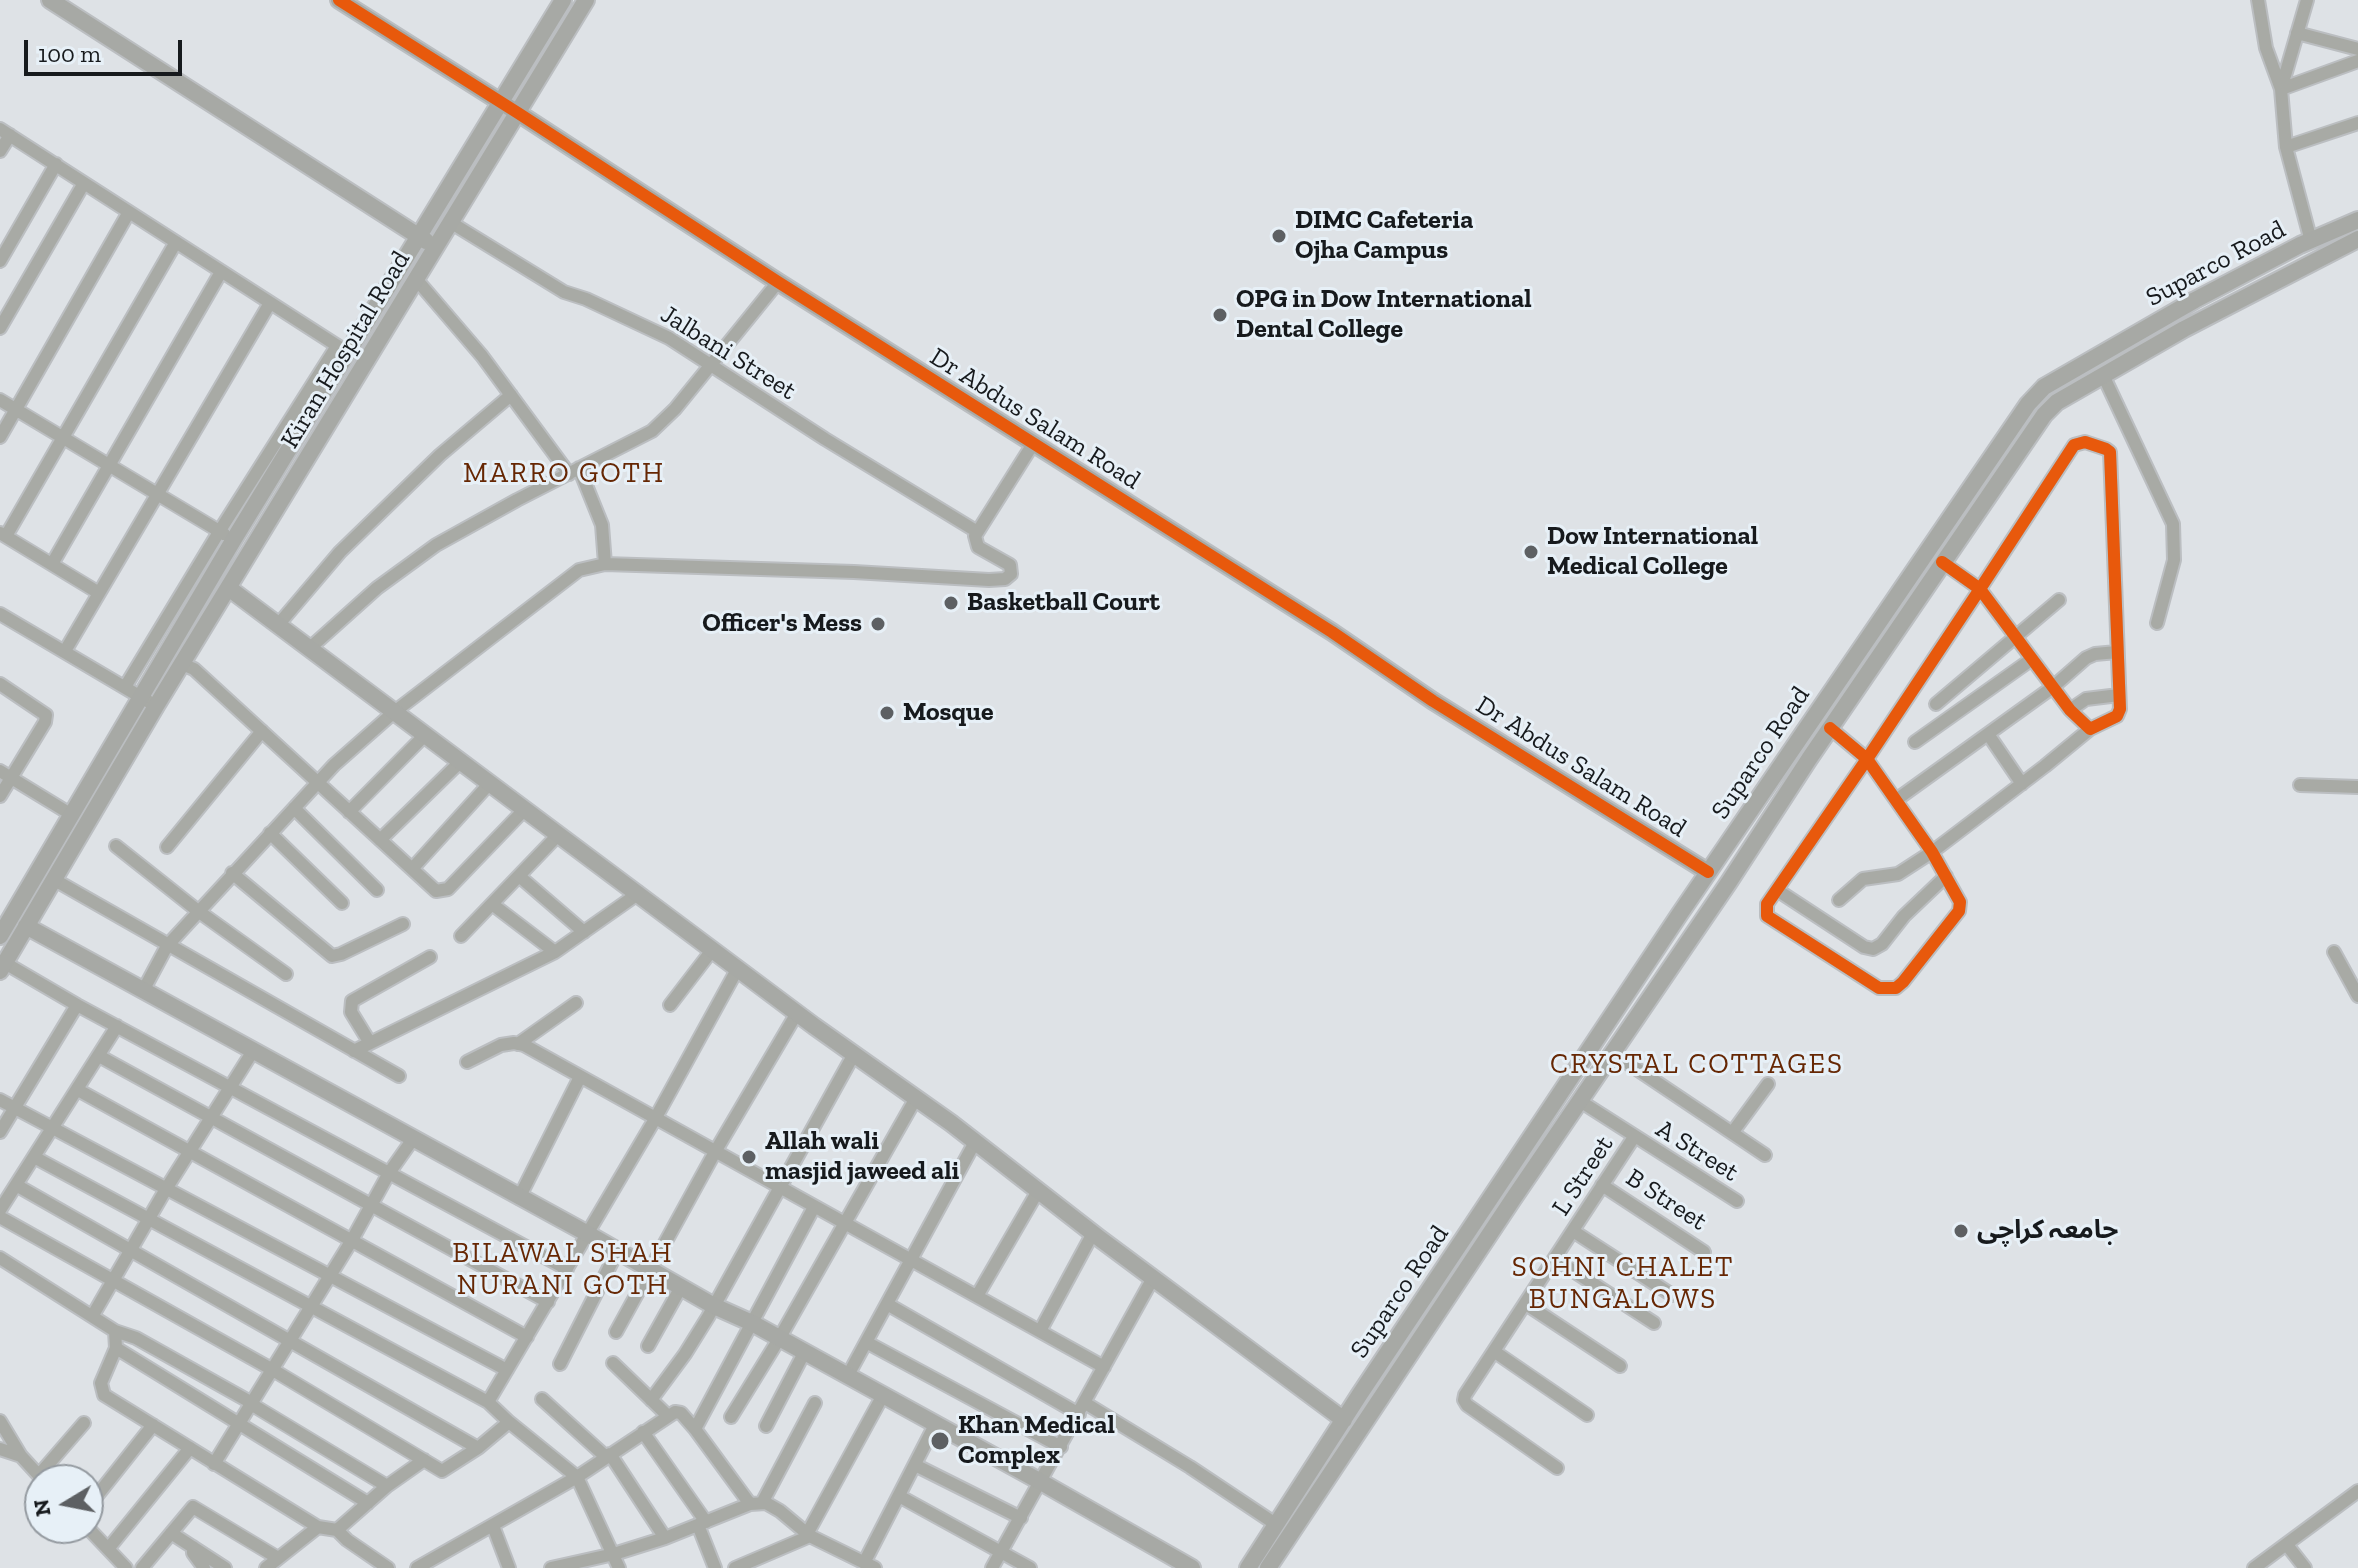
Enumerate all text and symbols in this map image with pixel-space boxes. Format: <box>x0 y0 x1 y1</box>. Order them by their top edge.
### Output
scale bar <box>28 24 186 74</box>
text: 100 m <box>38 39 101 68</box>
place label: DIMC Cafeteria Ojha Campus <box>1295 205 1473 266</box>
street label: Suparco Road <box>2141 214 2291 314</box>
marker: DIMC Cafeteria Ojha Campus <box>1270 227 1288 245</box>
street label: Kiran Hospital Road <box>275 246 417 454</box>
place label: OPG in Dow International Dental College <box>1236 284 1532 346</box>
street label: Jalbani Street <box>655 299 801 407</box>
marker: OPG in Dow International Dental College <box>1211 306 1229 324</box>
street label: Dr Abdus Salam Road <box>924 342 1146 496</box>
district label: MARRO GOTH <box>463 457 665 491</box>
place label: Dow International Medical College <box>1547 521 1758 582</box>
marker: Dow International Medical College <box>1522 543 1540 561</box>
place label: Basketball Court <box>967 587 1160 619</box>
marker: Basketball Court <box>942 594 960 612</box>
place label: Officer's Mess <box>702 608 862 640</box>
marker: Officer's Mess <box>869 615 887 633</box>
street label: Suparco Road <box>1705 681 1817 825</box>
street label: Dr Abdus Salam Road <box>1470 690 1692 844</box>
place label: Mosque <box>903 697 994 729</box>
marker: Mosque <box>878 704 896 722</box>
district label: CRYSTAL COTTAGES <box>1550 1048 1844 1082</box>
street label: A Street <box>1650 1114 1744 1188</box>
place label: Allah wali masjid jaweed ali <box>765 1126 959 1188</box>
street label: L Street <box>1546 1130 1620 1222</box>
marker: Allah wali masjid jaweed ali <box>740 1148 758 1166</box>
street label: B Street <box>1620 1162 1712 1238</box>
place label: جامعہ کراچی <box>1977 1215 2118 1247</box>
street label: Suparco Road <box>1344 1220 1456 1364</box>
marker: جامعہ کراچی <box>1952 1222 1970 1240</box>
district label: BILAWAL SHAH NURANI GOTH <box>452 1237 674 1303</box>
district label: SOHNI CHALET BUNGALOWS <box>1512 1251 1734 1317</box>
place label: Khan Medical Complex <box>958 1410 1115 1472</box>
marker: Khan Medical Complex <box>929 1430 951 1452</box>
north arrow <box>24 1464 104 1544</box>
text: N <box>27 1497 57 1518</box>

